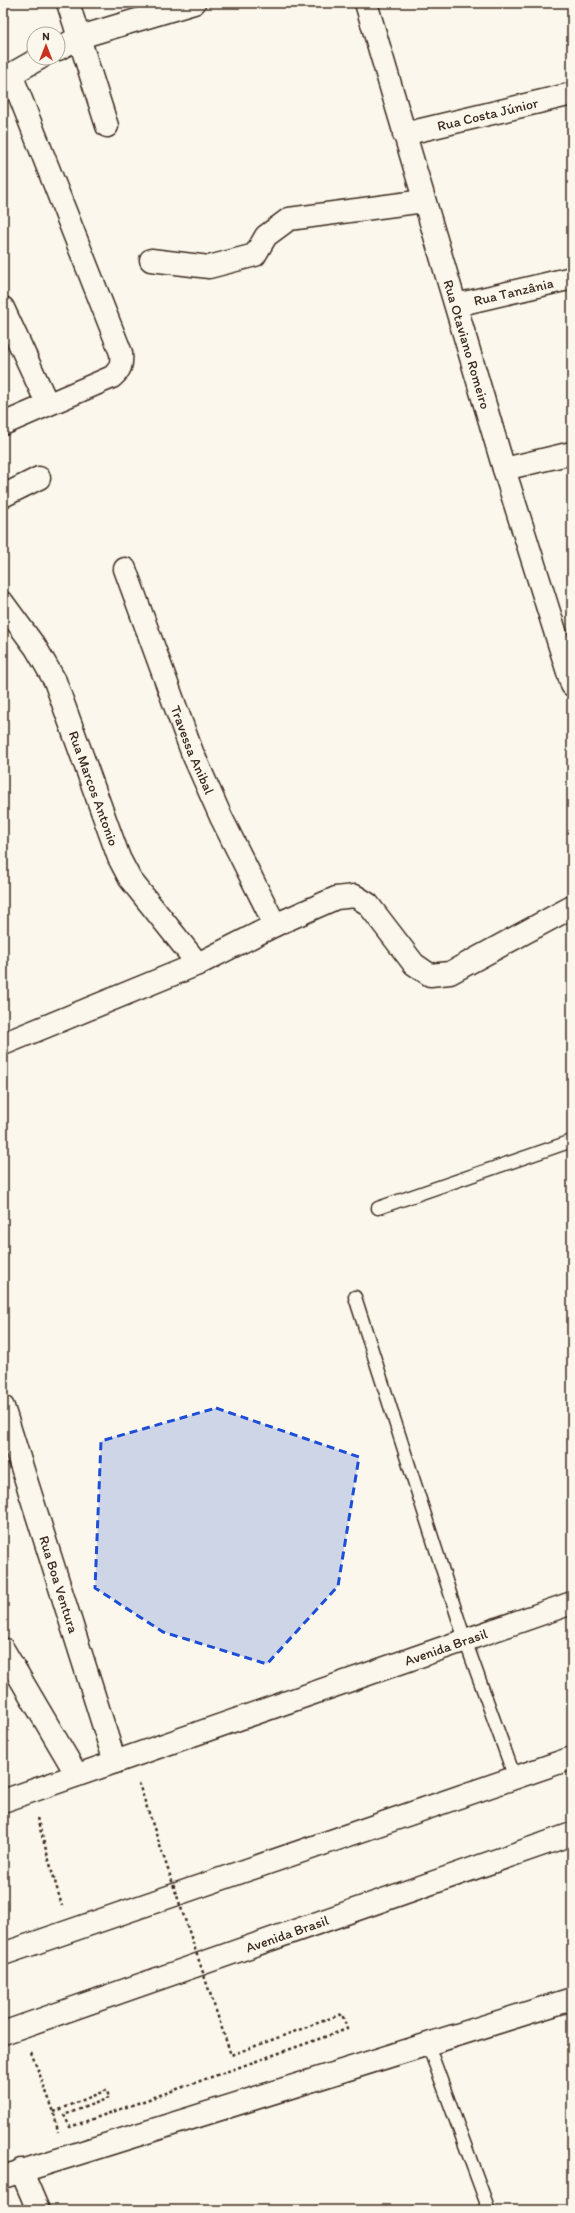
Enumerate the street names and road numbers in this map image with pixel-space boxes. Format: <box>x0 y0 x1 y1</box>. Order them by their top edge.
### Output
street label: Rua Costa Júnior <box>435 94 540 134</box>
street label: Rua Tanzânia <box>472 274 555 309</box>
street label: Rua Otaviano Romeiro <box>440 278 494 411</box>
street label: Travessa Anibal <box>167 703 218 797</box>
street label: Rua Marcos Antonio <box>65 728 122 848</box>
street label: Rua Boa Ventura <box>36 1533 83 1636</box>
street label: Avenida Brasil <box>402 1625 490 1669</box>
street label: Avenida Brasil <box>243 1911 331 1956</box>

